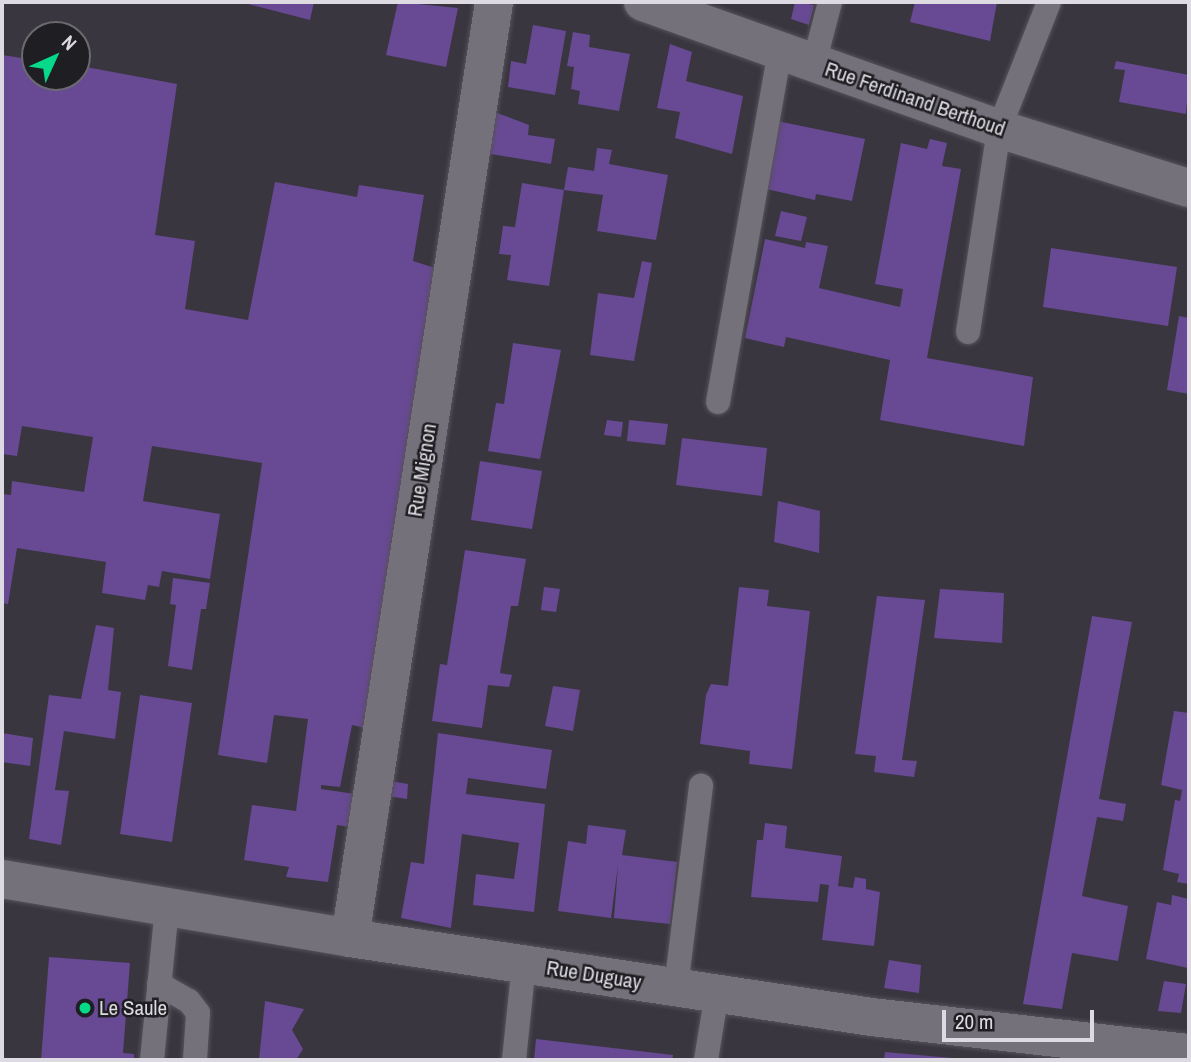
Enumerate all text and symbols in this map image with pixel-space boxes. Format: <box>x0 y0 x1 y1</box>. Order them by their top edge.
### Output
north arrow <box>21 21 91 91</box>
text: N <box>56 29 83 56</box>
street label: Rue Ferdinand Berthoud <box>822 56 1008 142</box>
street label: Rue Mignon <box>402 422 442 518</box>
street label: Rue Duguay <box>545 955 643 995</box>
place label: Le Saule <box>99 995 167 1021</box>
scale bar <box>946 996 1098 1040</box>
marker: Le Saule <box>77 1000 93 1016</box>
text: 20 m <box>955 1007 993 1036</box>

